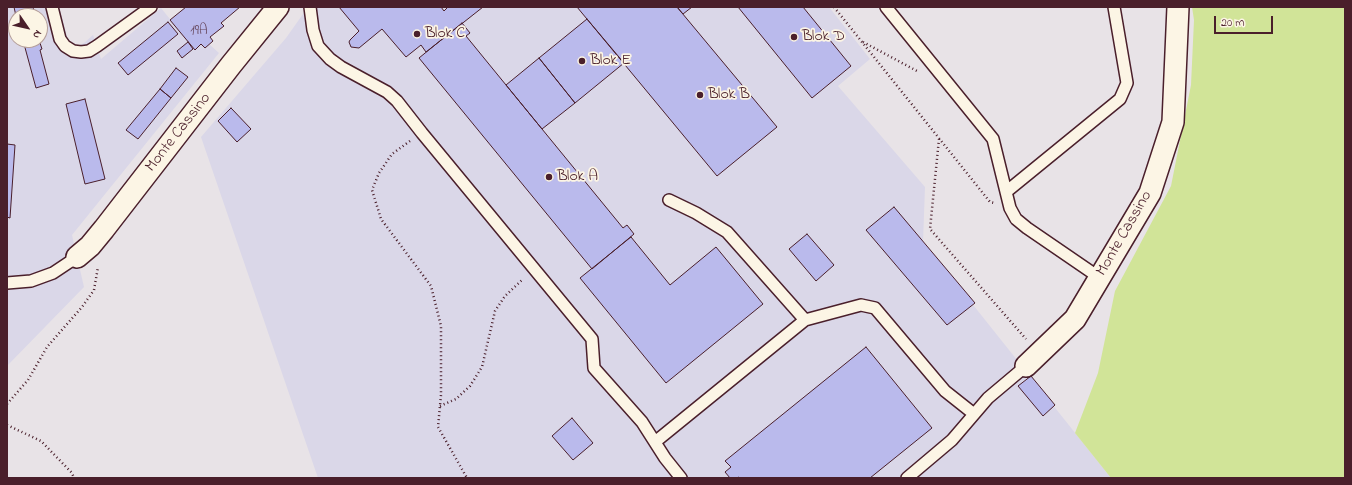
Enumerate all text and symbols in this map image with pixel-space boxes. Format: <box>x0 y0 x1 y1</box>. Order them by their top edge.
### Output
north arrow <box>8 8 48 48</box>
scale bar <box>1216 8 1275 34</box>
text: 20 m <box>1221 14 1244 32</box>
house number: 19A <box>190 24 208 40</box>
place label: Blok C <box>425 24 465 44</box>
text: N <box>28 27 46 42</box>
place label: Blok D <box>802 27 845 47</box>
marker: Blok C <box>412 29 422 39</box>
marker: Blok D <box>789 32 799 42</box>
place label: Blok E <box>590 51 631 71</box>
marker: Blok E <box>577 56 587 66</box>
place label: Blok B <box>708 85 750 105</box>
street label: Monte Cassino <box>142 90 216 176</box>
marker: Blok B <box>695 90 705 100</box>
place label: Blok A <box>557 167 598 187</box>
marker: Blok A <box>544 172 554 182</box>
street label: Monte Cassino <box>1093 188 1157 280</box>

